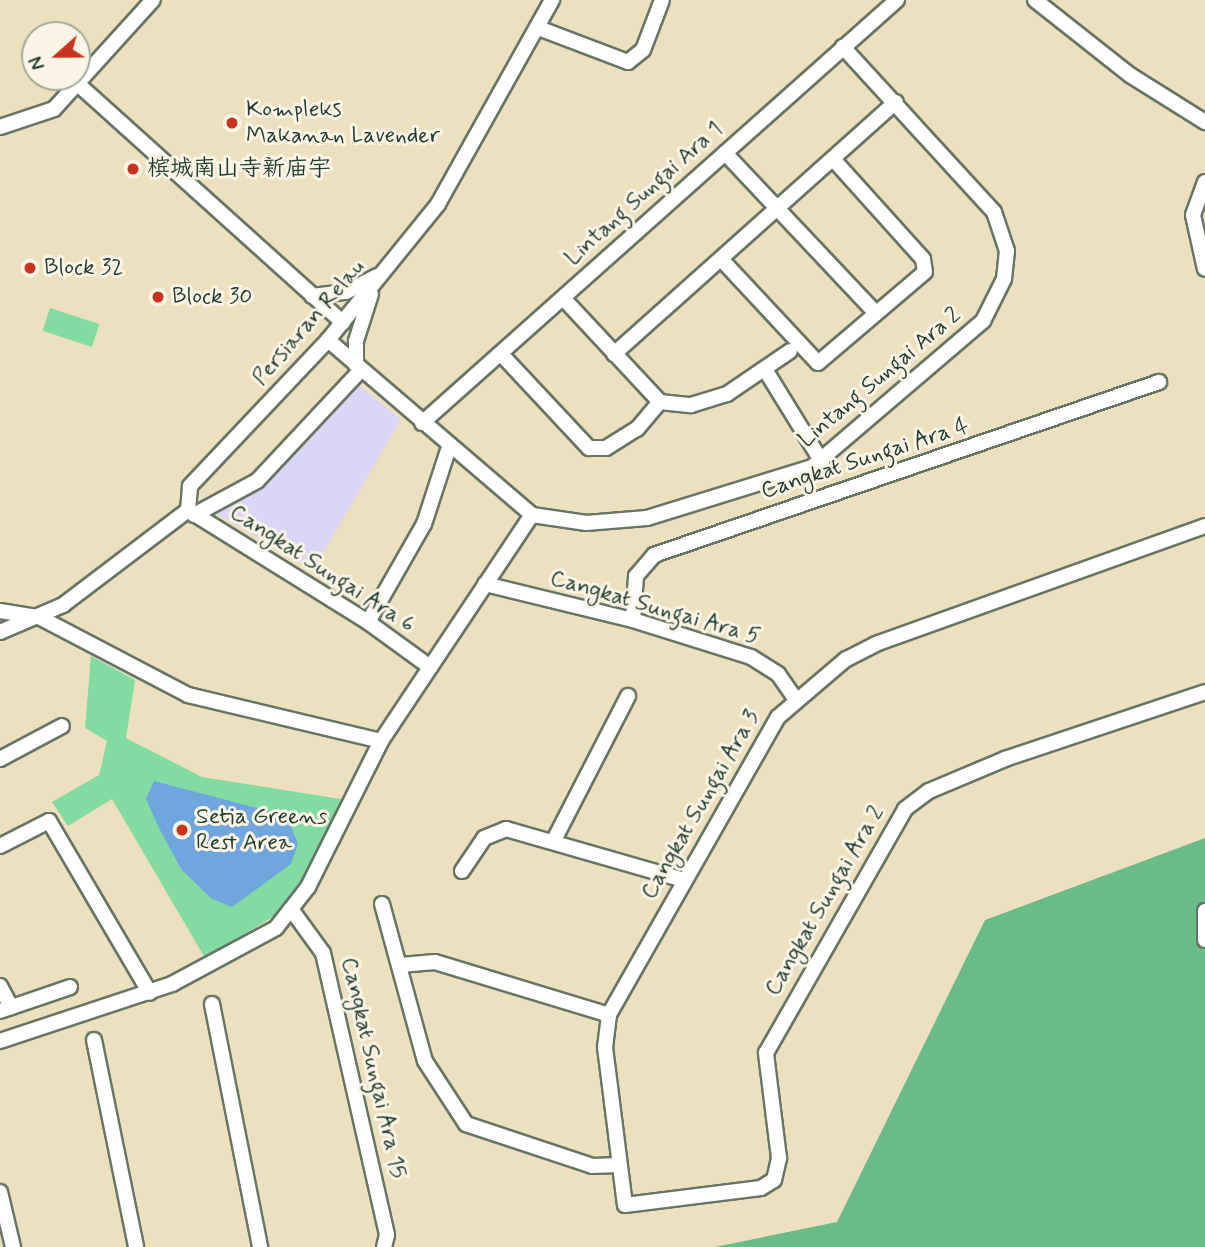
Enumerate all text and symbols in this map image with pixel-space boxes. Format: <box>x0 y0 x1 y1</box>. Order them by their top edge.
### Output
north arrow <box>21 21 91 91</box>
text: N <box>24 53 52 73</box>
place label: Kompleks Makanan Lavender <box>246 96 447 150</box>
marker: Kompleks Makanan Lavender <box>224 115 240 131</box>
street label: Lintang Sungai Ara 1 <box>559 115 729 273</box>
place label: 槟城南山寺新庙宇 <box>147 155 331 183</box>
marker: 槟城南山寺新庙宇 <box>125 161 141 177</box>
place label: Block 32 <box>44 254 123 282</box>
street label: Persiaran Relau <box>248 255 370 391</box>
marker: Block 32 <box>22 260 38 276</box>
place label: Block 30 <box>172 283 252 311</box>
marker: Block 30 <box>150 289 166 305</box>
street label: Lintang Sungai Ara 2 <box>792 301 968 455</box>
street label: Cangkat Sungai Ara 4 <box>759 413 971 505</box>
street label: Cangkat Sungai Ara 6 <box>225 499 419 639</box>
street label: Cangkat Sungai Ara 5 <box>548 565 762 651</box>
street label: Cangkat Sungai Ara 3 <box>636 707 766 903</box>
street label: Cangkat Sungai Ara 2 <box>760 802 890 1000</box>
place label: Setia Greens Rest Area <box>196 803 326 857</box>
marker: Setia Greens Rest Area <box>174 822 190 838</box>
street label: Cangkat Sungai Ara 15 <box>334 956 412 1180</box>

